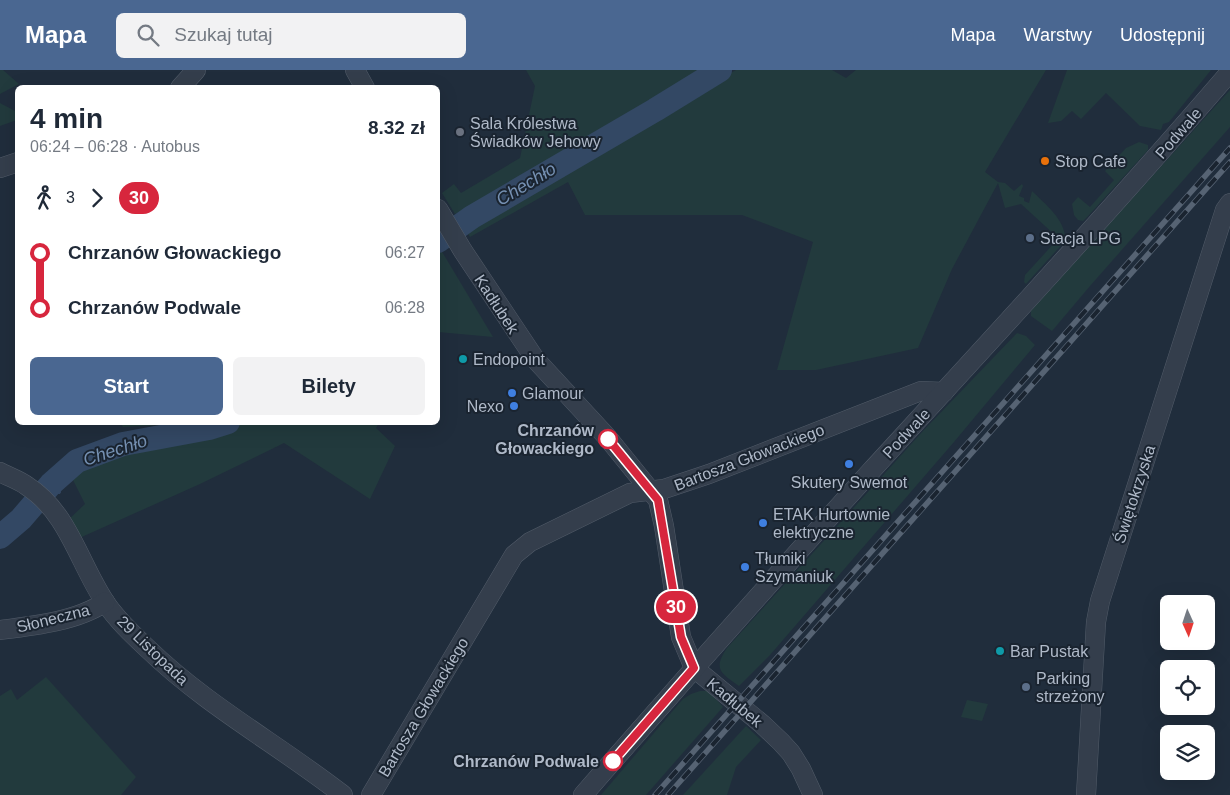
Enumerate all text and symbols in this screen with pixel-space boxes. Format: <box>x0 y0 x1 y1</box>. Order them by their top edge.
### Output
search box <box>116 13 466 58</box>
text: Mapa <box>25 21 86 48</box>
icon: search <box>134 21 162 49</box>
text: Szukaj tutaj <box>174 24 273 45</box>
text: Mapa <box>951 25 996 45</box>
text: Warstwy <box>1024 25 1092 45</box>
text: Udostępnij <box>1120 25 1205 45</box>
text: 4 min <box>30 103 103 134</box>
street label: Podwale <box>1152 105 1205 162</box>
place label: Sala Królestwa Świadków Jehowy <box>470 115 601 150</box>
text: 8.32 zł <box>368 117 425 138</box>
marker: Sala Królestwa Świadków Jehowy <box>454 126 466 138</box>
text: 06:24 – 06:28 · Autobus <box>30 138 200 155</box>
place label: Stop Cafe <box>1055 153 1126 170</box>
marker: Stop Cafe <box>1039 155 1051 167</box>
water label: Chechło <box>493 158 559 210</box>
icon: walk <box>30 184 58 212</box>
icon: forward <box>83 184 111 212</box>
text: 30 <box>129 188 149 208</box>
text: 3 <box>66 189 75 206</box>
place label: Stacja LPG <box>1040 230 1121 247</box>
marker: Stacja LPG <box>1024 232 1036 244</box>
text: Chrzanów Głowackiego <box>68 242 281 263</box>
text: 06:27 <box>385 244 425 261</box>
street label: Kadłubek <box>471 272 522 338</box>
text: Chrzanów Podwale <box>68 297 241 318</box>
text: 06:28 <box>385 299 425 316</box>
place label: Endopoint <box>473 351 546 368</box>
marker: Endopoint <box>457 353 469 365</box>
button: Start <box>30 357 223 415</box>
button: Bilety <box>233 357 425 415</box>
place label: Glamour <box>522 385 584 402</box>
marker: Glamour <box>506 387 518 399</box>
place label: Nexo <box>467 398 504 415</box>
marker: Nexo <box>508 400 520 412</box>
street label: Podwale <box>879 405 934 462</box>
street label: Bartosza Głowackiego <box>672 421 827 494</box>
place label: Chrzanów Głowackiego <box>495 422 595 457</box>
marker: Chrzanów Głowackiego <box>598 429 618 449</box>
water label: Chechło <box>81 430 149 470</box>
street label: Świętokrzyska <box>1110 442 1158 545</box>
marker: Skutery Swemot <box>843 458 855 470</box>
place label: Skutery Swemot <box>791 474 908 491</box>
place label: ETAK Hurtownie elektryczne <box>773 506 890 541</box>
marker: ETAK Hurtownie elektryczne <box>757 517 769 529</box>
place label: Tłumiki Szymaniuk <box>755 550 834 585</box>
marker: Tłumiki Szymaniuk <box>739 561 751 573</box>
line badge: 30 <box>654 591 698 623</box>
north arrow <box>1160 595 1215 650</box>
map controls <box>1160 595 1215 780</box>
text: 30 <box>666 597 686 617</box>
street label: Słoneczna <box>15 601 92 636</box>
street label: 29 Listopada <box>114 612 192 688</box>
street label: Bartosza Głowackiego <box>375 635 472 780</box>
place label: Bar Pustak <box>1010 643 1089 660</box>
marker: Bar Pustak <box>994 645 1006 657</box>
button: locate <box>1160 660 1215 715</box>
place label: Parking strzeżony <box>1036 670 1104 705</box>
street label: Kadłubek <box>704 674 766 731</box>
marker: Parking strzeżony <box>1020 681 1032 693</box>
button: layers <box>1160 725 1215 780</box>
marker: Chrzanów Podwale <box>603 751 623 771</box>
place label: Chrzanów Podwale <box>453 753 599 770</box>

